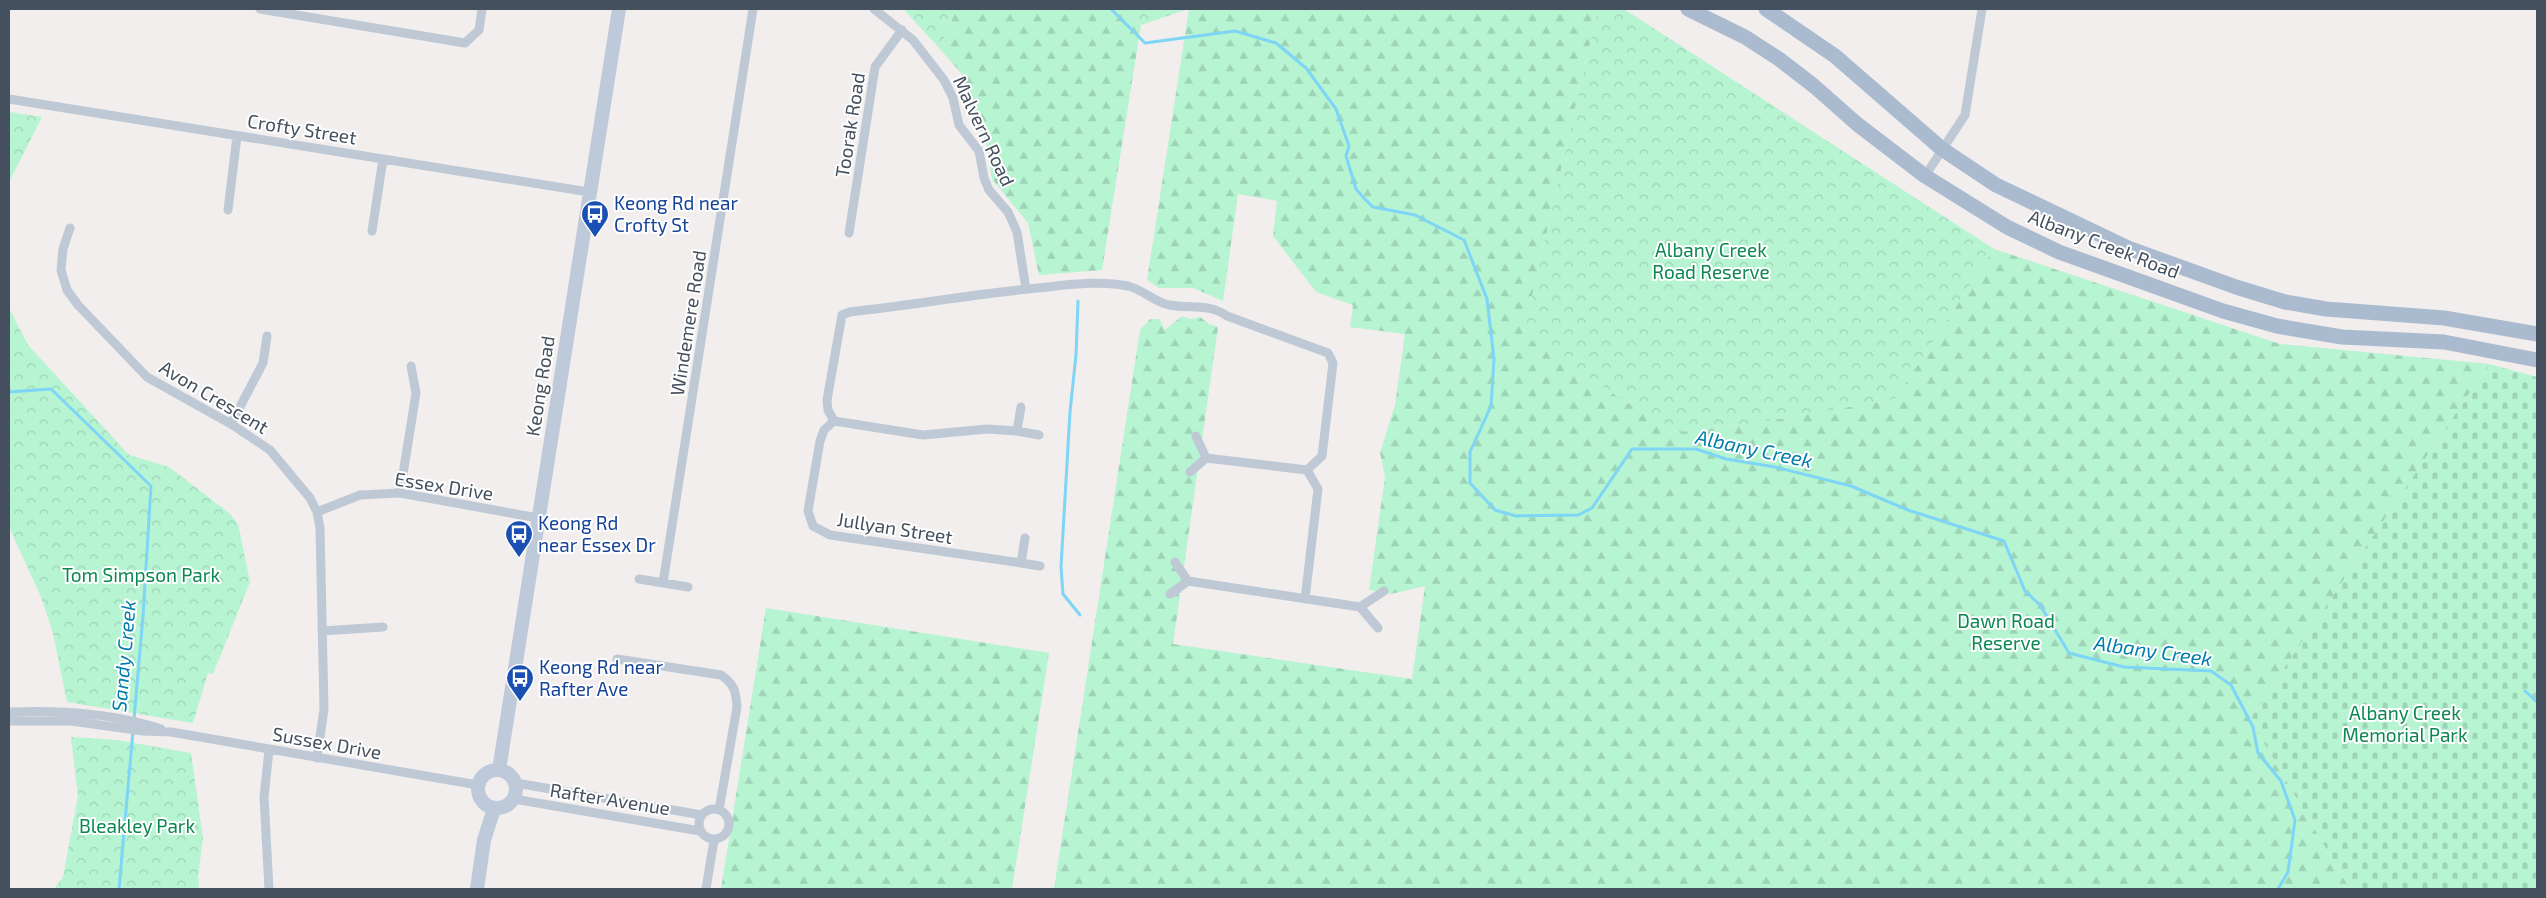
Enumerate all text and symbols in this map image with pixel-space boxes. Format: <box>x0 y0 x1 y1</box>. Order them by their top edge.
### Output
street label: Toorak Road <box>830 71 869 179</box>
street label: Malvern Road <box>949 72 1020 190</box>
street label: Crofty Street <box>246 109 358 148</box>
place label: Keong Rd near Crofty St <box>614 191 738 236</box>
bus stop icon: Keong Rd near Crofty St <box>580 199 610 238</box>
street label: Albany Creek Road <box>2026 204 2183 283</box>
park label: Albany Creek Road Reserve <box>1652 238 1770 283</box>
street label: Windemere Road <box>665 248 710 397</box>
street label: Keong Road <box>520 334 559 438</box>
street label: Avon Crescent <box>156 355 273 438</box>
water label: Albany Creek <box>1692 424 1815 473</box>
street label: Essex Drive <box>393 466 495 505</box>
street label: Jullyan Street <box>836 507 954 548</box>
place label: Keong Rd near Essex Dr <box>538 511 656 556</box>
bus stop icon: Keong Rd near Essex Dr <box>504 519 534 558</box>
park label: Tom Simpson Park <box>62 563 220 586</box>
water label: Sandy Creek <box>106 599 141 713</box>
park label: Dawn Road Reserve <box>1957 609 2055 654</box>
water label: Albany Creek <box>2091 630 2214 671</box>
place label: Keong Rd near Rafter Ave <box>539 655 663 700</box>
bus stop icon: Keong Rd near Rafter Ave <box>505 663 535 702</box>
park label: Albany Creek Memorial Park <box>2342 701 2468 746</box>
street label: Sussex Drive <box>271 722 383 763</box>
street label: Rafter Avenue <box>548 778 672 819</box>
park label: Bleakley Park <box>79 814 195 837</box>

